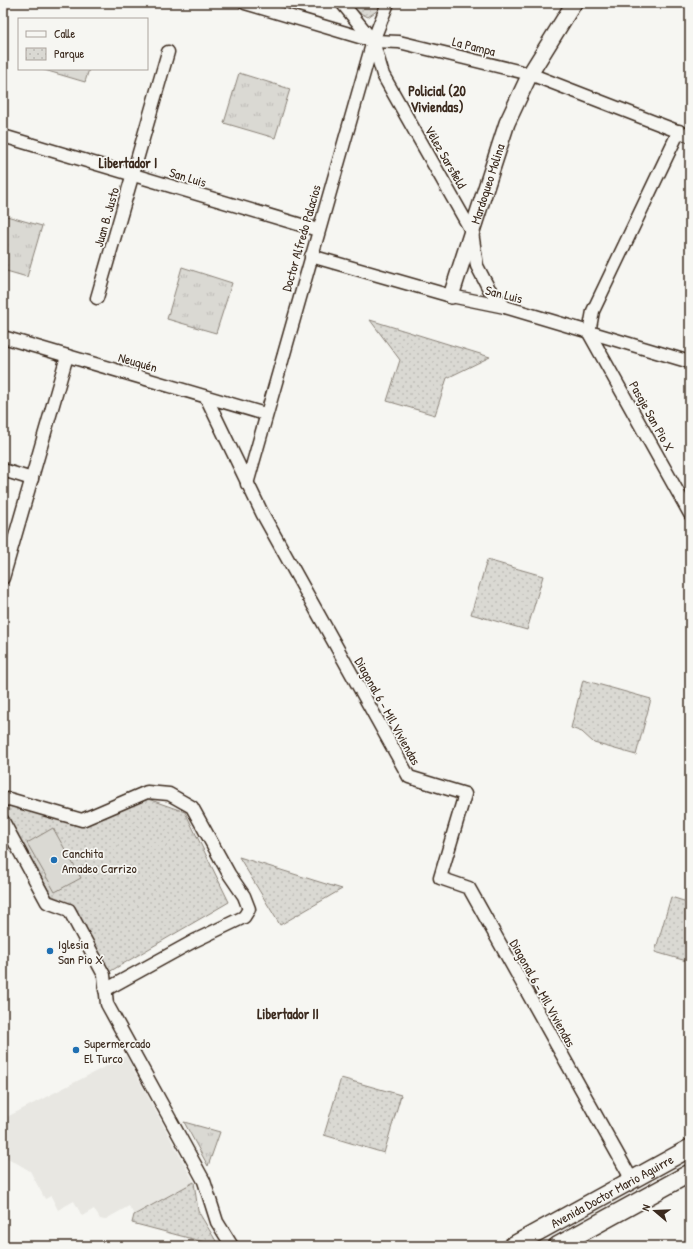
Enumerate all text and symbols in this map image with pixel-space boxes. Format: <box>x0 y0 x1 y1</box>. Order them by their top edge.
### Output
legend <box>18 18 148 70</box>
text: Calle <box>54 25 75 42</box>
street label: La Pampa <box>451 32 497 60</box>
text: Parque <box>54 45 84 62</box>
district label: Policial (20 Viviendas) <box>408 81 467 116</box>
street label: Vélez Sarsfield <box>421 122 471 192</box>
street label: Mardoqueo Molina <box>466 141 509 226</box>
district label: Libertador I <box>99 153 157 172</box>
street label: San Luis <box>167 163 209 191</box>
street label: Doctor Alfredo Palacios <box>277 183 325 293</box>
street label: Juan B. Justo <box>89 185 123 249</box>
street label: San Luis <box>483 281 525 307</box>
street label: Neuquén <box>117 348 160 376</box>
street label: Pasaje San Pio X <box>625 378 679 455</box>
street label: Diagonal 6 - Mil Viviendas <box>351 654 425 768</box>
place label: Canchita Amadeo Carrizo <box>62 844 137 877</box>
marker: Canchita Amadeo Carrizo <box>49 855 59 865</box>
place label: Iglesia San Pio X <box>58 935 103 968</box>
street label: Diagonal 6 - Mil Viviendas <box>506 936 580 1050</box>
marker: Iglesia San Pio X <box>45 946 55 956</box>
district label: Libertador II <box>257 1004 319 1023</box>
place label: Supermercado El Turco <box>84 1034 150 1067</box>
marker: Supermercado El Turco <box>71 1045 81 1055</box>
street label: Avenida Doctor Mario Aguirre <box>547 1150 676 1232</box>
north arrow <box>635 1191 675 1231</box>
text: N <box>638 1203 653 1213</box>

